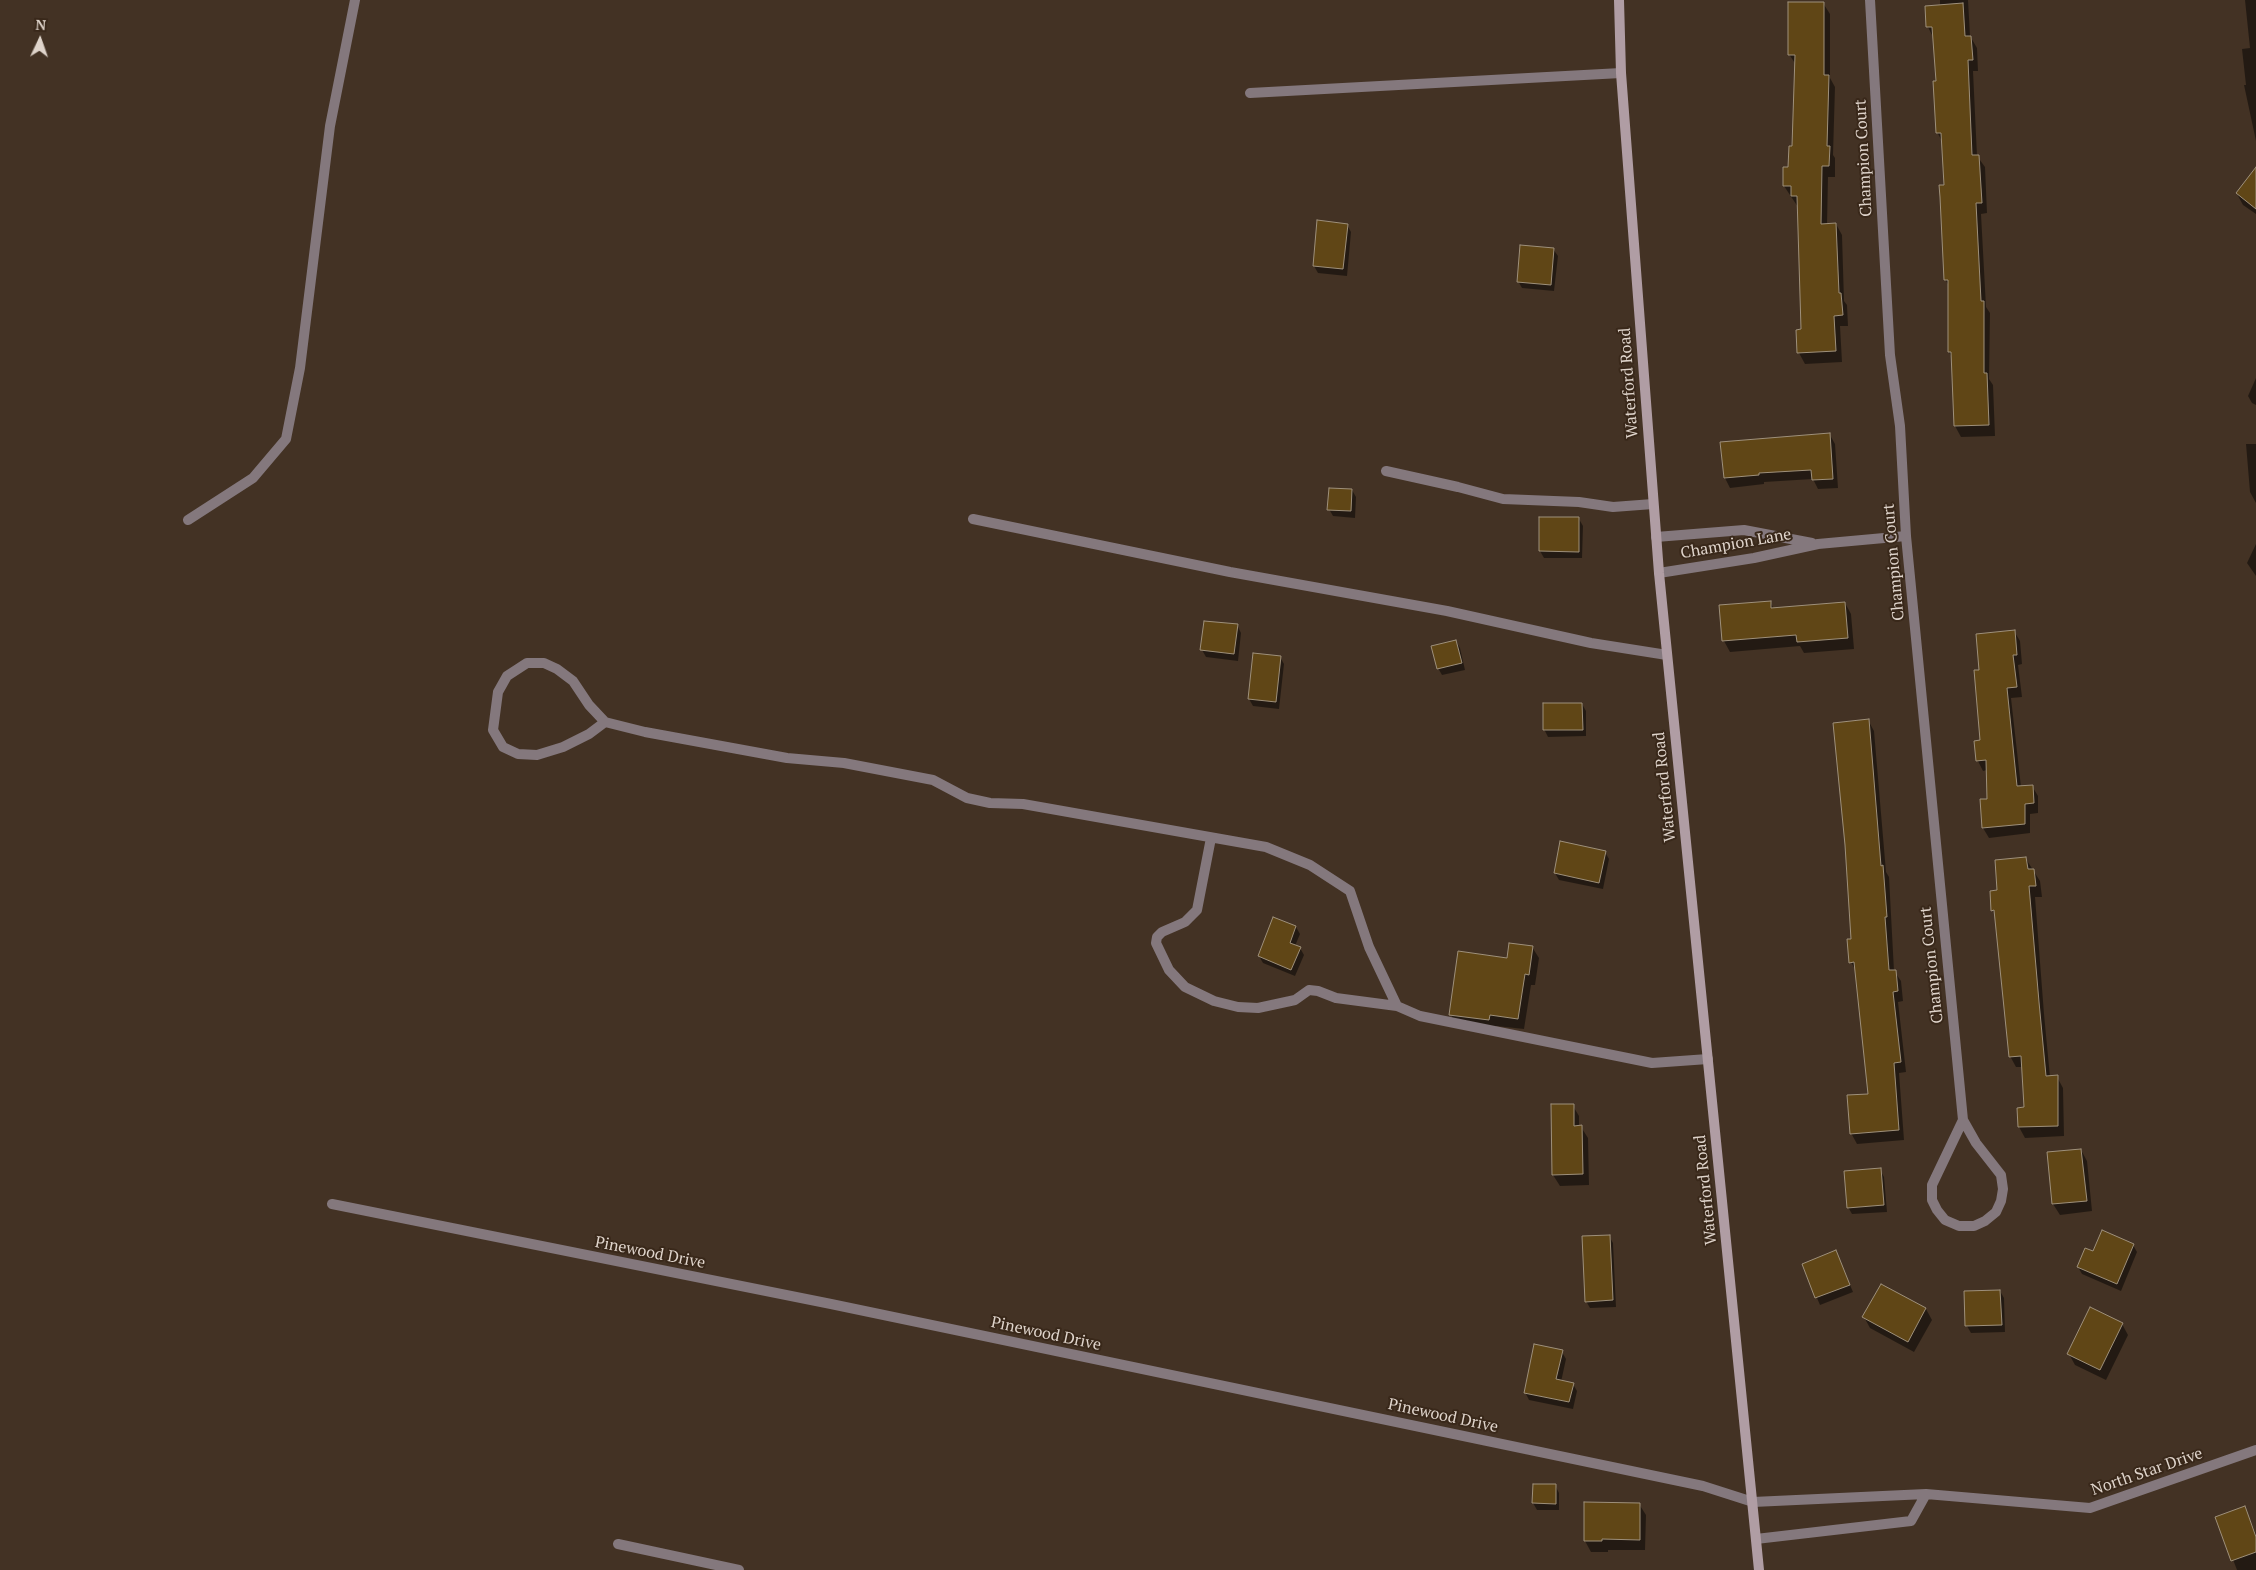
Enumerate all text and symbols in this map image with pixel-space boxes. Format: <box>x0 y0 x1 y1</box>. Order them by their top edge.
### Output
north arrow <box>15 15 65 65</box>
text: N <box>35 15 47 34</box>
street label: Champion Court <box>1851 99 1877 217</box>
street label: Waterford Road <box>1616 327 1642 439</box>
street label: Champion Court <box>1879 503 1909 621</box>
street label: Champion Lane <box>1679 525 1793 563</box>
street label: Waterford Road <box>1650 731 1680 843</box>
street label: Champion Court <box>1916 905 1948 1025</box>
street label: Waterford Road <box>1691 1134 1721 1246</box>
street label: Pinewood Drive <box>593 1233 707 1273</box>
street label: Pinewood Drive <box>989 1313 1103 1355</box>
street label: Pinewood Drive <box>1386 1395 1500 1437</box>
street label: North Star Drive <box>2089 1444 2205 1500</box>

